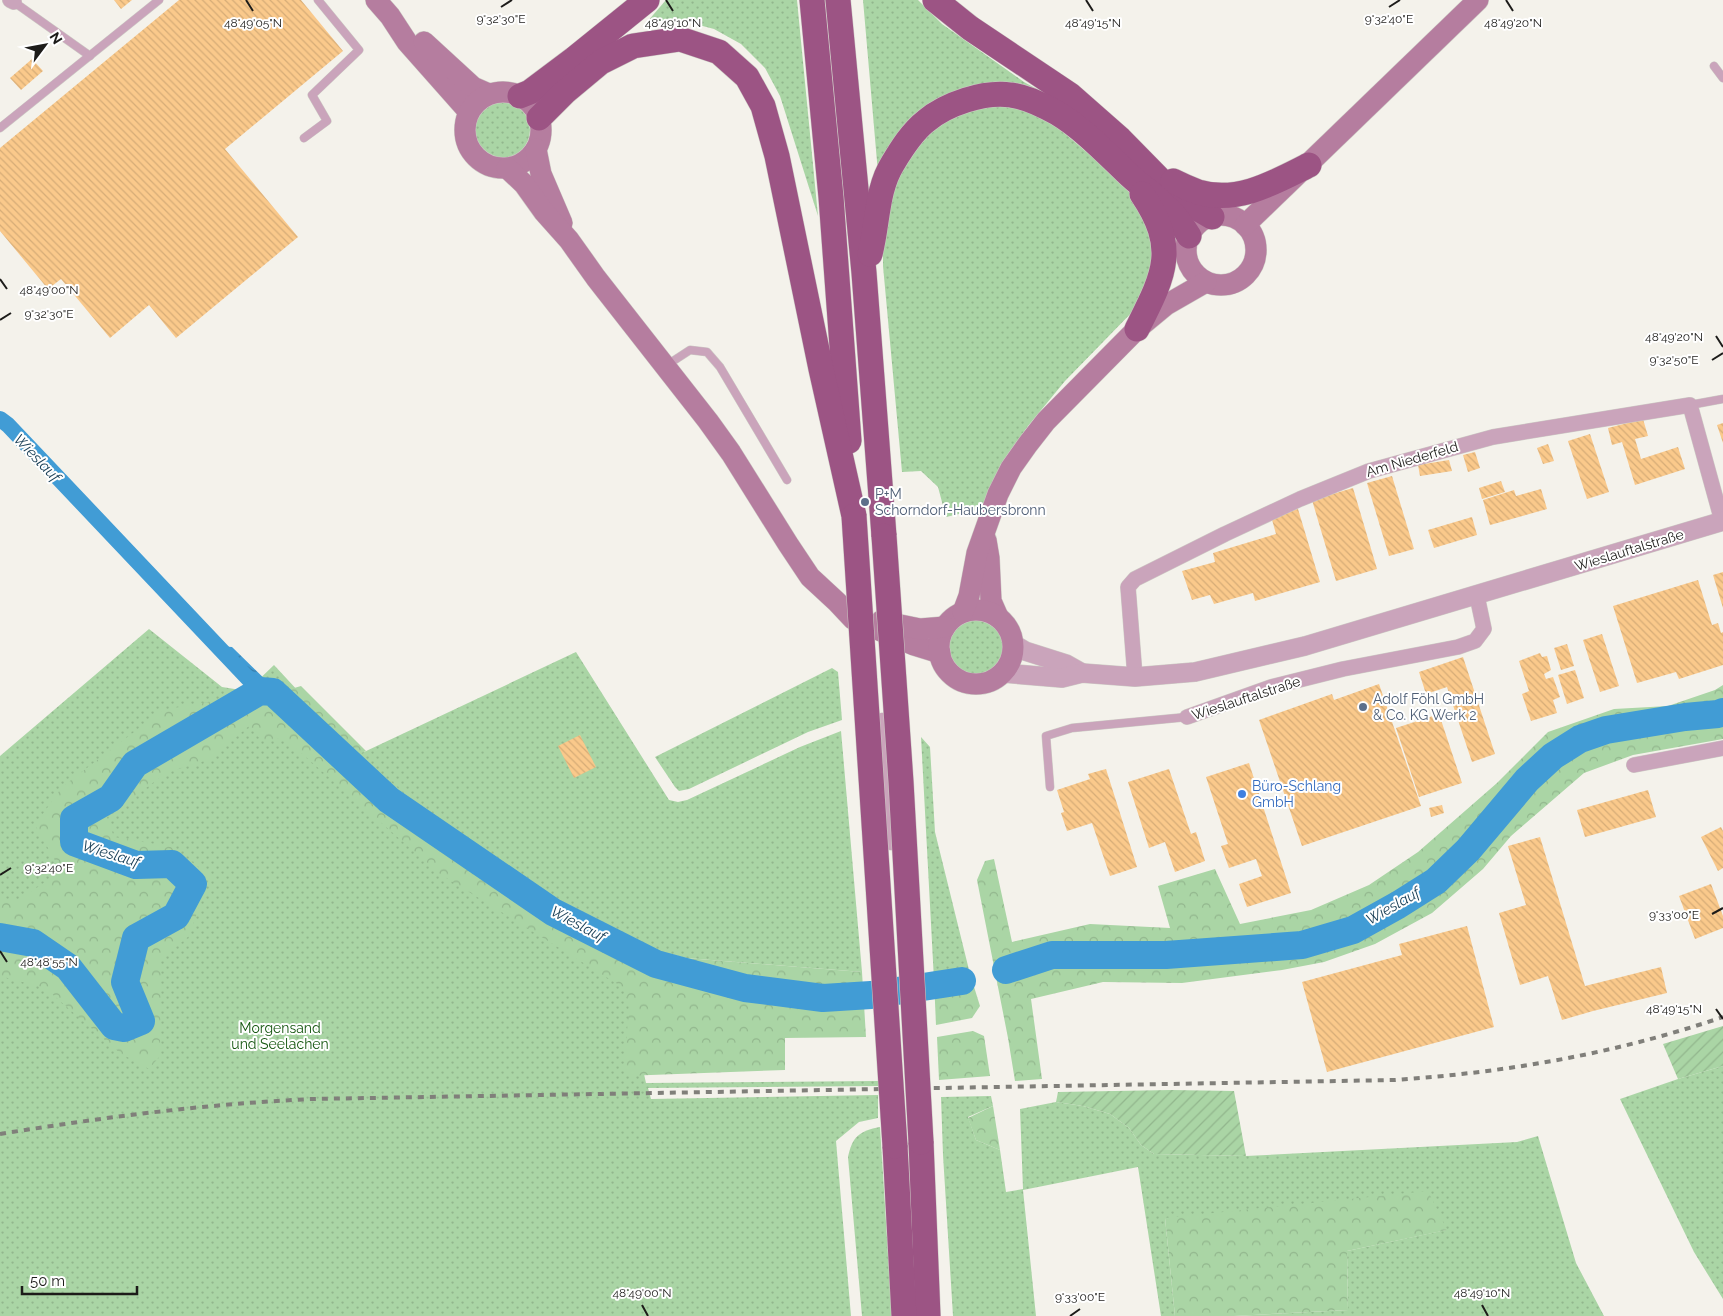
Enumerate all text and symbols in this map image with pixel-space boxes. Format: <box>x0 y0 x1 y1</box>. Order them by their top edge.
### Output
text: 9°32'30"E <box>476 12 526 26</box>
text: 9°32'40"E <box>1365 12 1413 26</box>
text: 48°49'05"N <box>224 16 282 30</box>
text: 48°49'10"N <box>645 16 701 30</box>
text: 48°49'15"N <box>1065 16 1121 30</box>
text: 48°49'20"N <box>1484 16 1542 30</box>
north arrow <box>20 20 70 70</box>
text: N <box>46 29 66 47</box>
text: 48°49'00"N <box>20 283 78 297</box>
text: 9°32'30"E <box>24 307 74 321</box>
text: 48°49'20"N <box>1645 330 1703 344</box>
text: 9°32'50"E <box>1649 353 1699 367</box>
water label: Wieslauf <box>10 430 66 487</box>
street label: Am Niederfeld <box>1364 438 1460 480</box>
place label: P+M Schorndorf-Haubersbronn <box>875 486 1046 518</box>
marker: P+M Schorndorf-Haubersbronn <box>859 496 871 508</box>
street label: Wieslauftalstraße <box>1573 526 1685 574</box>
street label: Wieslauftalstraße <box>1190 673 1302 723</box>
place label: Adolf Föhl GmbH & Co. KG Werk 2 <box>1373 691 1484 723</box>
marker: Adolf Föhl GmbH & Co. KG Werk 2 <box>1357 701 1369 713</box>
place label: Büro-Schlang GmbH <box>1252 778 1341 810</box>
marker: Büro-Schlang GmbH <box>1236 788 1248 800</box>
water label: Wieslauf <box>80 837 144 872</box>
text: 9°32'40"E <box>25 861 73 875</box>
water label: Wieslauf <box>1363 882 1425 929</box>
water label: Wieslauf <box>548 902 610 947</box>
text: 9°33'00"E <box>1649 908 1699 922</box>
text: 48°48'55"N <box>20 955 78 969</box>
text: 48°49'15"N <box>1646 1002 1702 1016</box>
park label: Morgensand und Seelachen <box>231 1020 329 1052</box>
scale bar <box>22 1264 138 1296</box>
text: 50 m <box>30 1272 65 1290</box>
text: 48°49'00"N <box>613 1286 671 1300</box>
text: 48°49'10"N <box>1454 1286 1510 1300</box>
text: 9°33'00"E <box>1055 1290 1105 1304</box>

